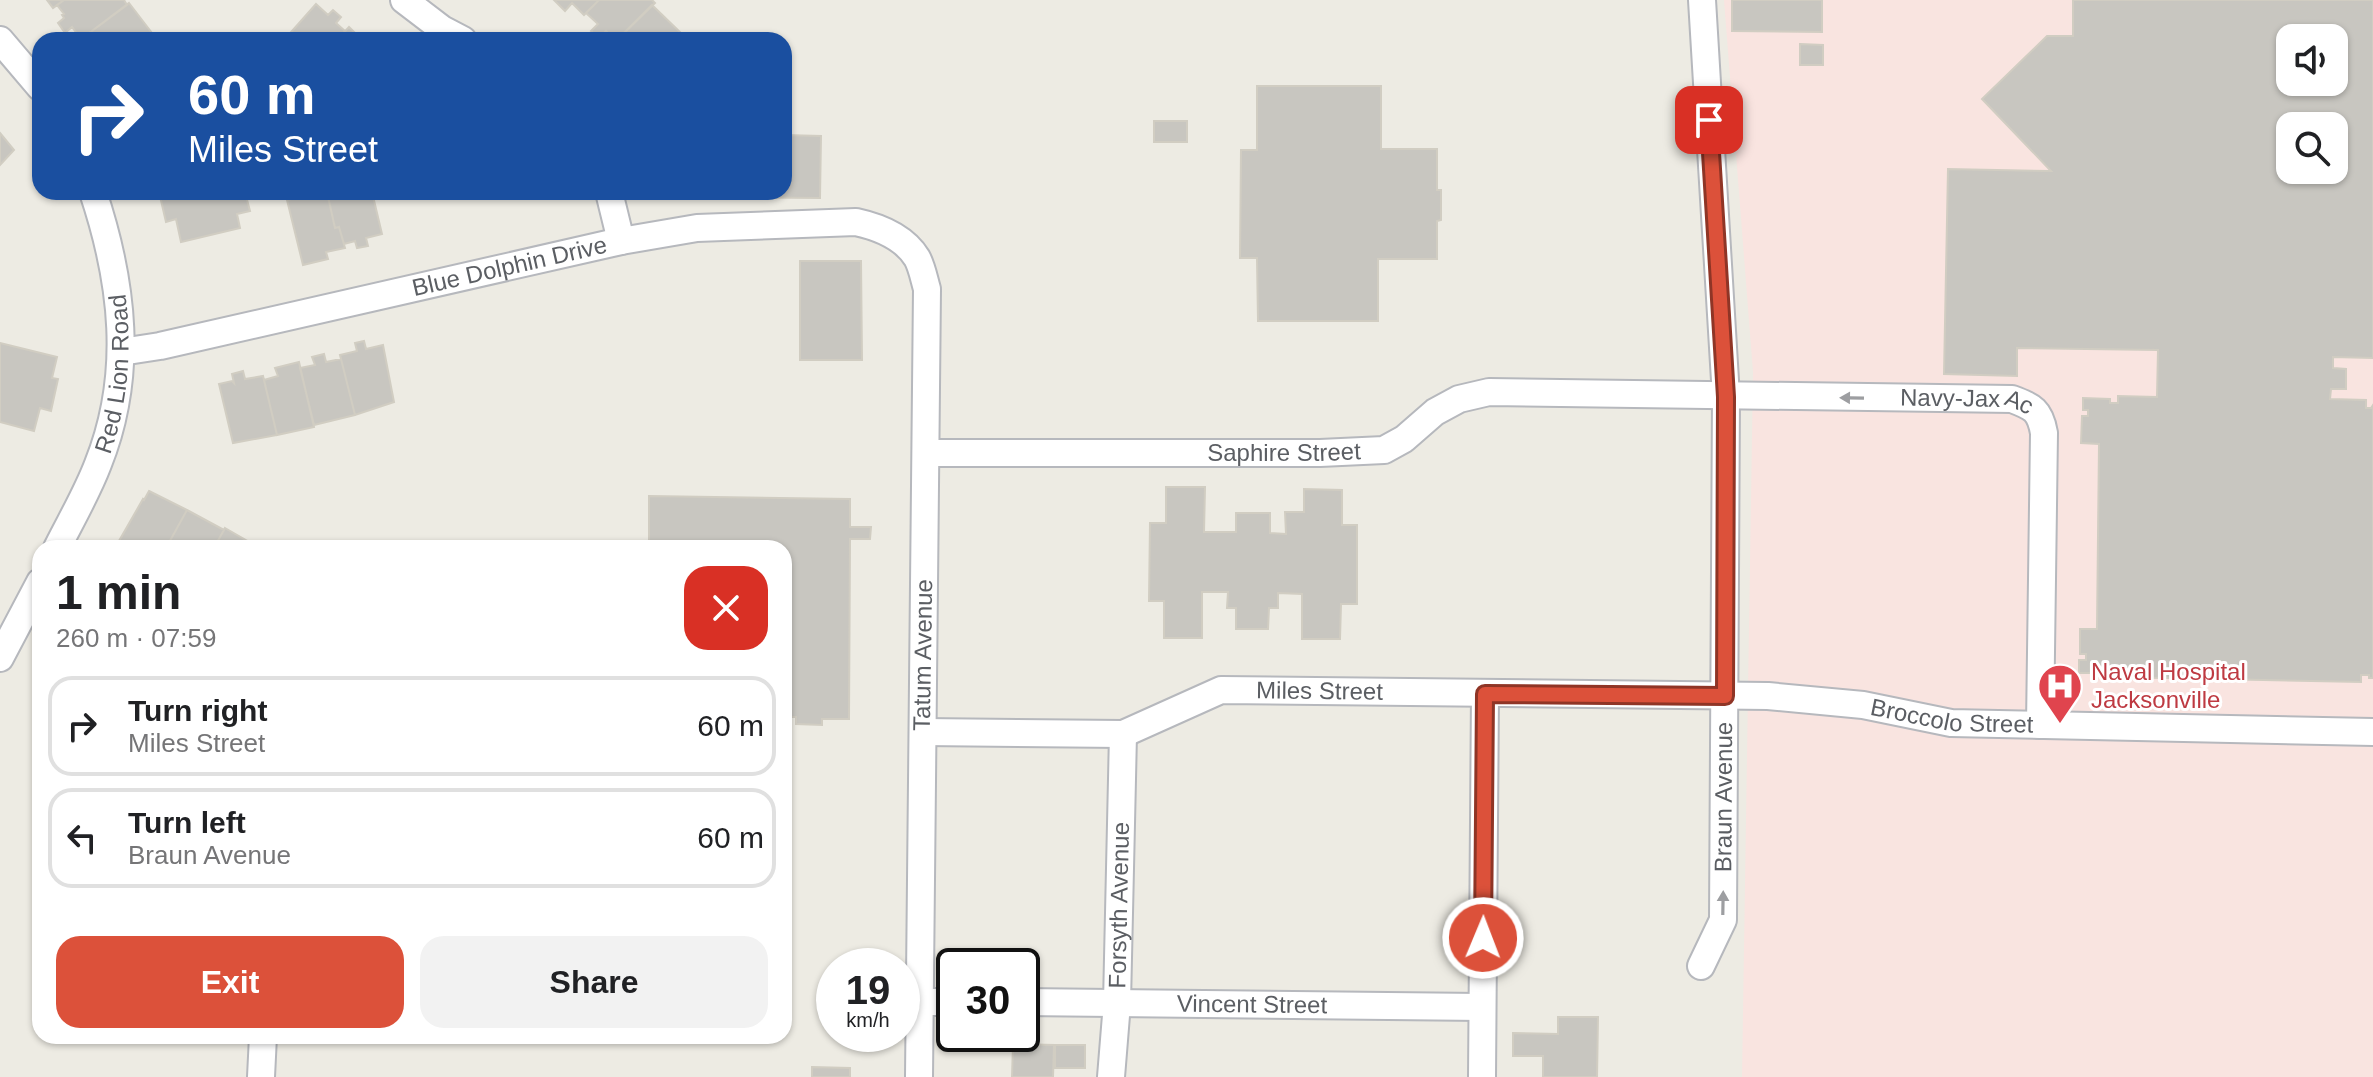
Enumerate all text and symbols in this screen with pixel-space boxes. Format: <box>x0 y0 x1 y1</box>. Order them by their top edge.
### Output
map controls <box>2276 24 2348 184</box>
button: sound <box>2276 24 2348 96</box>
text: 60 m <box>188 63 316 126</box>
icon: right <box>56 64 160 168</box>
pin <box>1675 86 1743 154</box>
icon: arrive <box>1687 98 1731 142</box>
button: search <box>2276 112 2348 184</box>
text: Miles Street <box>188 129 378 170</box>
street label: Blue Dolphin Drive <box>409 231 609 301</box>
street label: Red Lion Road <box>89 293 134 456</box>
street label: Navy-Jax Ac <box>1900 384 2038 419</box>
one-way arrow <box>1839 391 1864 404</box>
street label: Saphire Street <box>1207 437 1362 466</box>
text: 1 min <box>56 566 181 619</box>
button: close <box>684 566 768 650</box>
street label: Tatum Avenue <box>908 579 937 731</box>
text: 260 m · 07:59 <box>56 623 216 653</box>
place label: Naval Hospital Jacksonville <box>2091 658 2246 713</box>
hospital icon: Naval Hospital Jacksonville <box>2036 662 2084 725</box>
street label: Miles Street <box>1256 676 1383 705</box>
street label: Broccolo Street <box>1868 693 2034 738</box>
text: Turn right <box>128 694 267 727</box>
icon: right <box>60 704 104 748</box>
text: 60 m <box>697 709 764 742</box>
street label: Braun Avenue <box>1709 722 1737 872</box>
text: Miles Street <box>128 728 265 758</box>
text: Turn left <box>128 806 246 839</box>
icon: left <box>60 816 104 860</box>
text: 60 m <box>697 821 764 854</box>
street label: Forsyth Avenue <box>1103 822 1134 989</box>
text: Braun Avenue <box>128 840 291 870</box>
one-way arrow <box>1717 890 1729 915</box>
position arrow <box>1441 896 1525 980</box>
button: Exit <box>56 936 404 1028</box>
button: Share <box>420 936 768 1028</box>
speed limit sign: 30 <box>936 948 1040 1052</box>
text: 19 <box>846 968 890 1012</box>
street label: Vincent Street <box>1177 990 1328 1018</box>
text: km/h <box>846 1009 890 1031</box>

